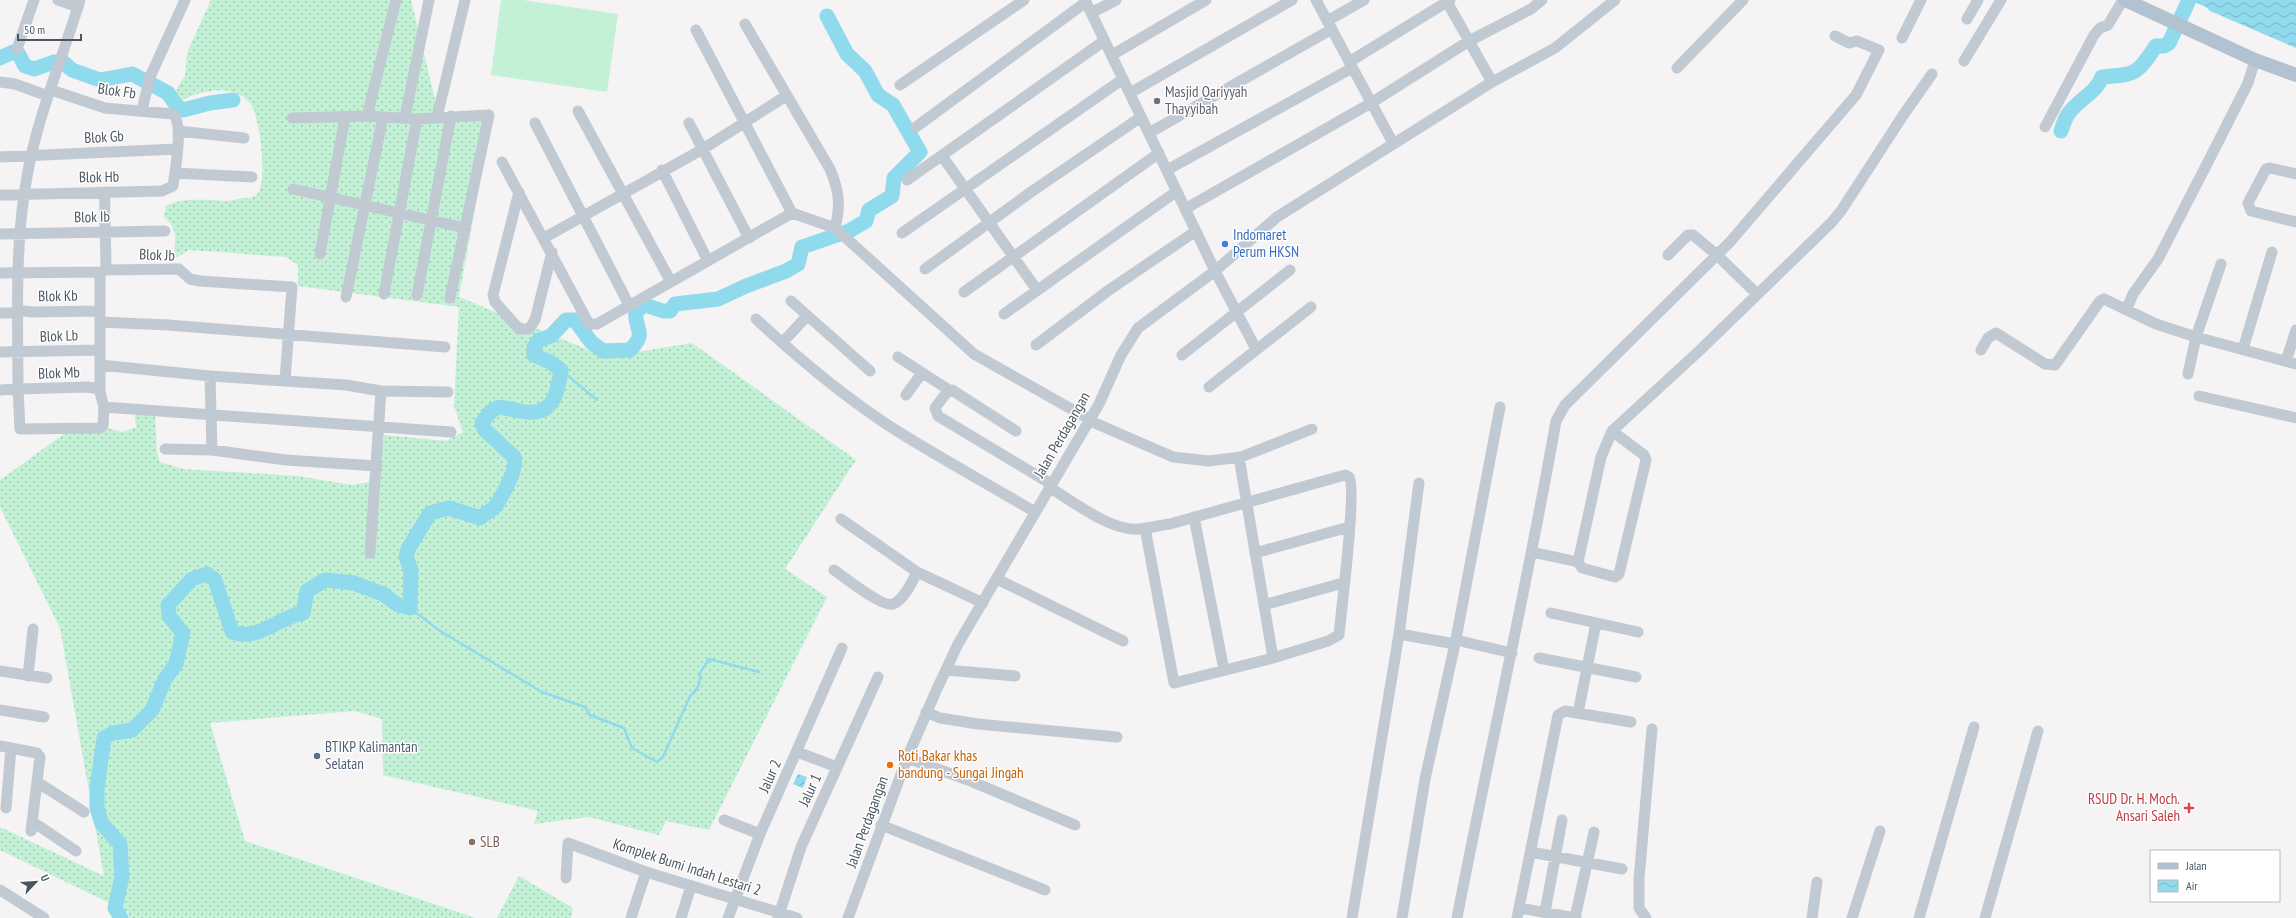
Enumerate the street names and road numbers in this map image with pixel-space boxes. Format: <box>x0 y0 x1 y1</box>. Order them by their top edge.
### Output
street label: Blok Fb <box>97 78 137 103</box>
street label: Blok Gb <box>84 126 124 147</box>
street label: Blok Hb <box>79 167 119 186</box>
street label: Blok Ib <box>74 207 110 226</box>
street label: Blok Jb <box>139 244 175 265</box>
street label: Blok Kb <box>38 286 78 305</box>
street label: Blok Lb <box>39 325 79 346</box>
street label: Blok Mb <box>38 362 80 383</box>
street label: Jalan Perdagangan <box>1029 388 1094 482</box>
street label: Jalur 2 <box>754 757 785 796</box>
street label: Jalur 1 <box>793 771 825 810</box>
street label: Jalan Perdagangan <box>841 773 892 871</box>
street label: Komplek Bumi Indah Lestari 2 <box>611 834 763 899</box>

